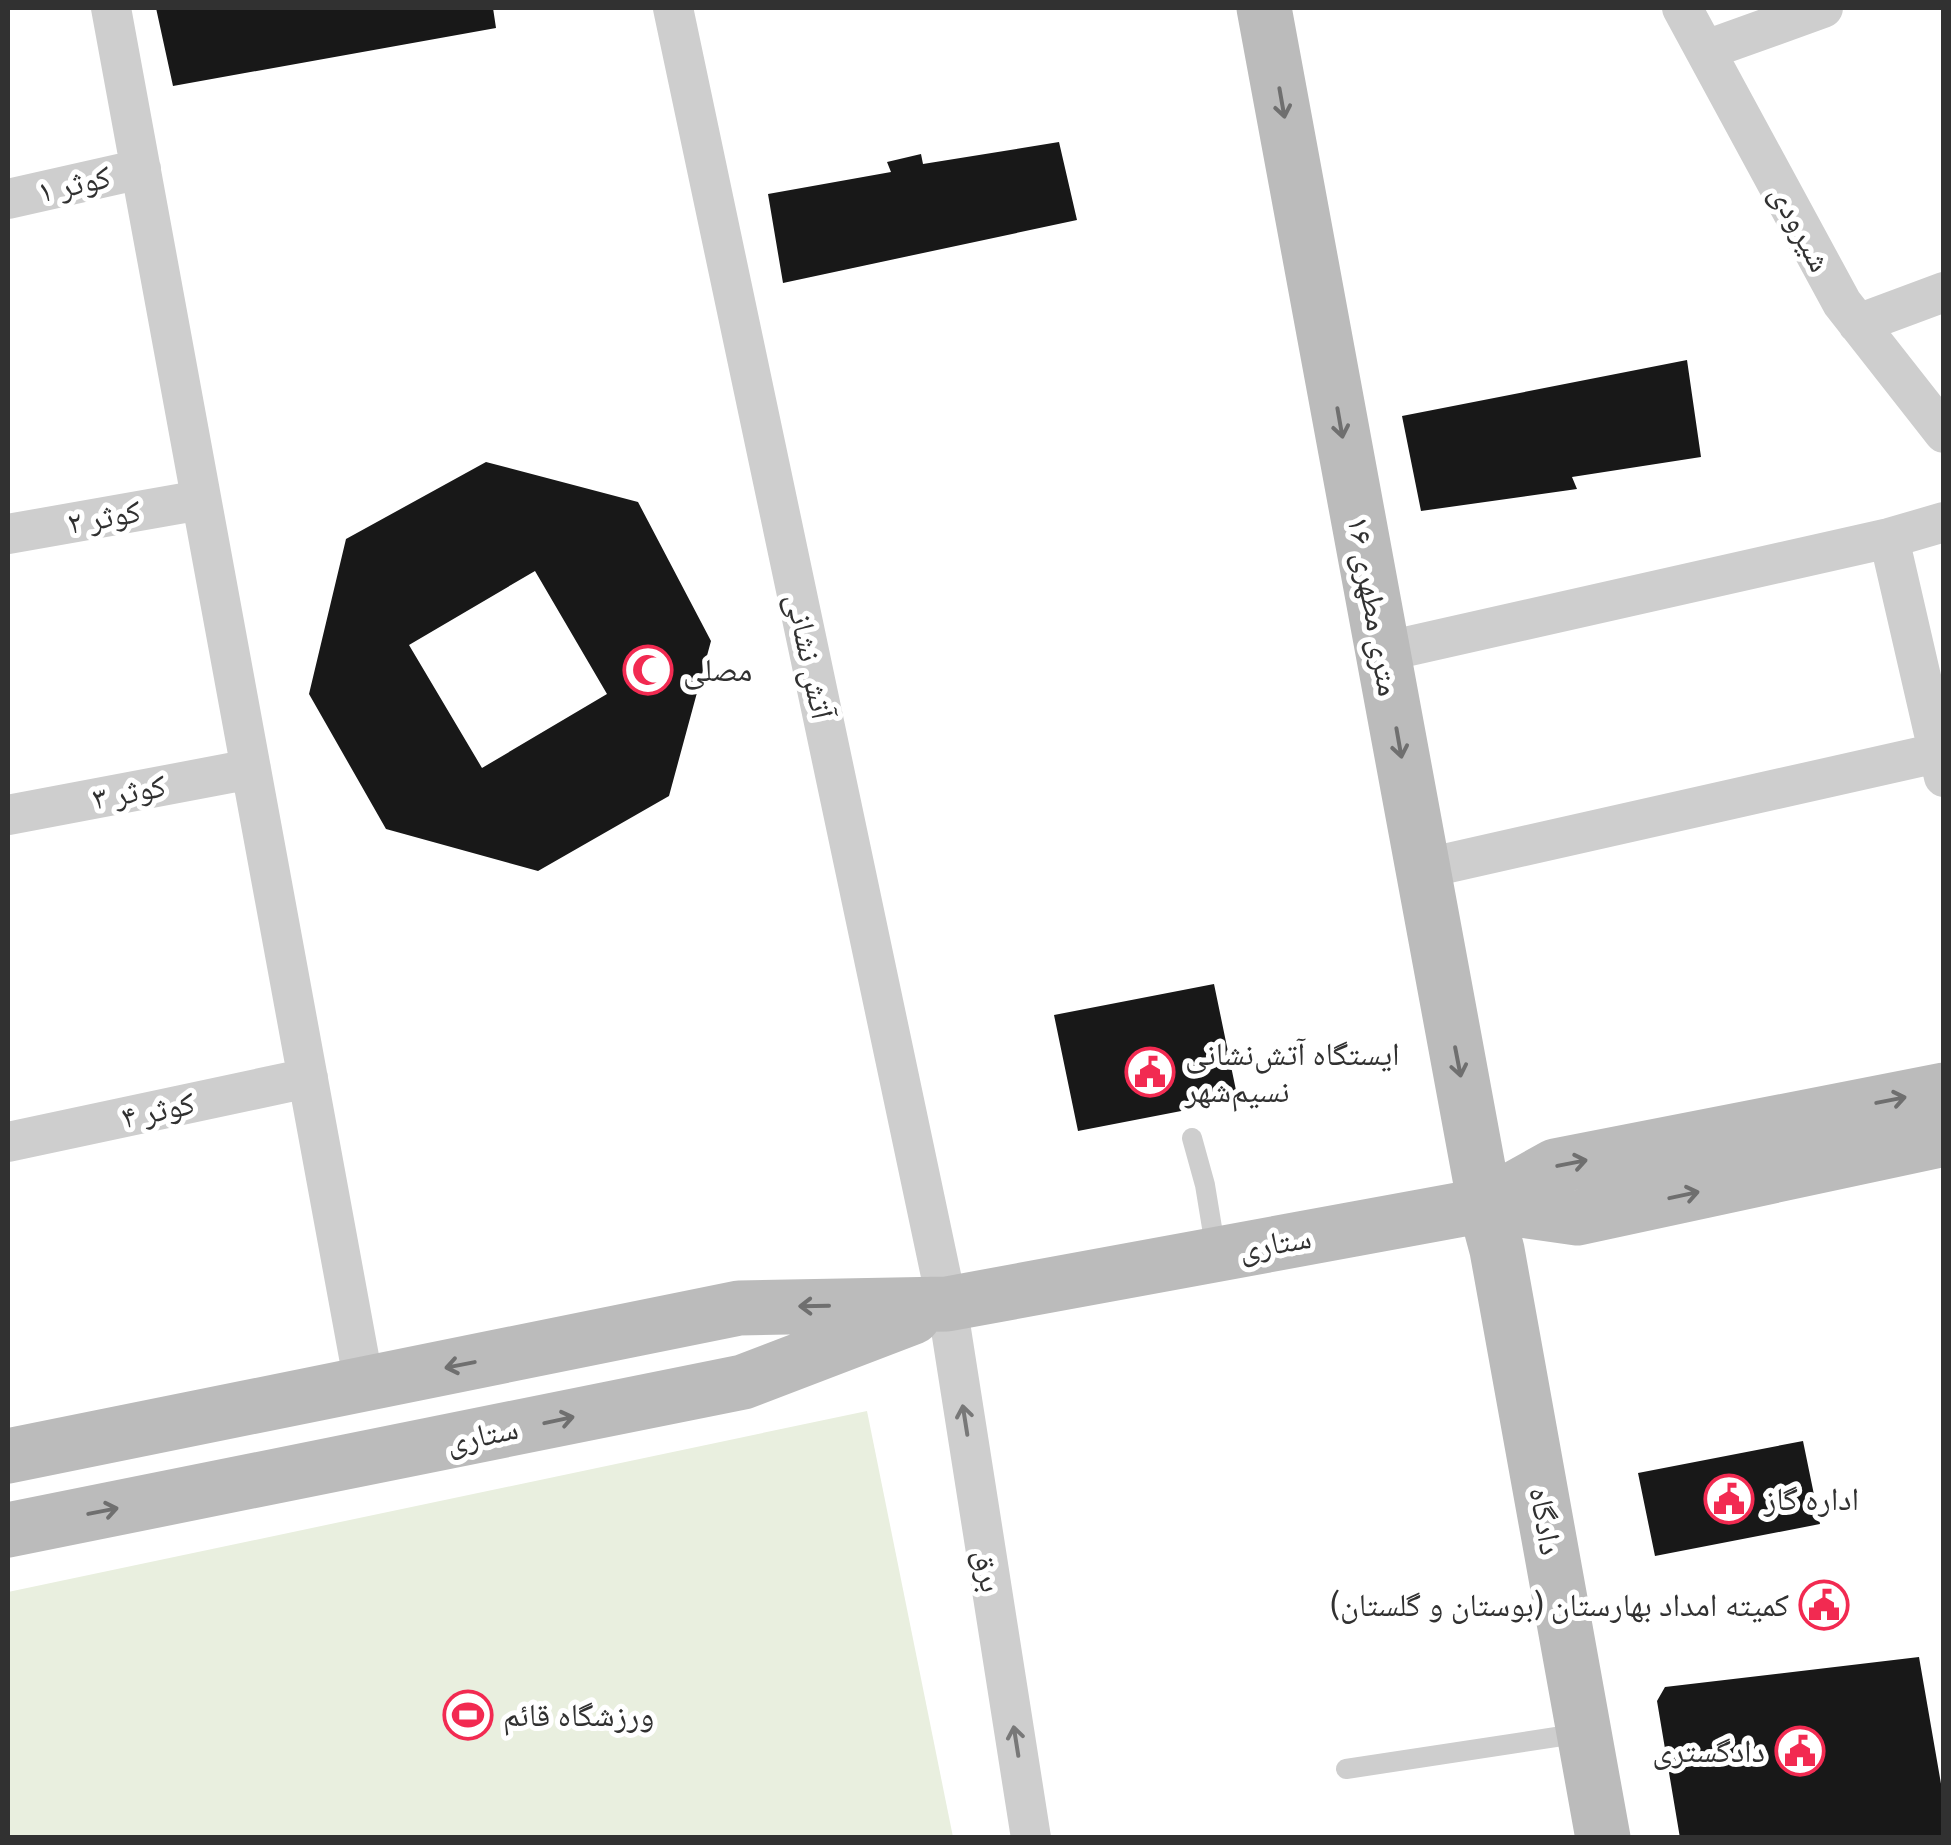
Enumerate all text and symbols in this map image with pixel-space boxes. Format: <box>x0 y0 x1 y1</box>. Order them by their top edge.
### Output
one-way arrow <box>1273 87 1292 119</box>
street label: کوثر ۱ <box>34 157 114 211</box>
street label: شیرودی <box>1762 178 1840 278</box>
one-way arrow <box>1332 406 1351 438</box>
street label: کوثر ۲ <box>64 492 144 542</box>
street label: ۱۶ متری مطهری <box>1339 513 1409 699</box>
street label: آتش نشانی <box>777 590 842 723</box>
mosque icon: مصلی <box>622 644 674 696</box>
place label: مصلی <box>683 651 752 690</box>
one-way arrow <box>1390 726 1409 758</box>
street label: کوثر ۳ <box>89 766 169 818</box>
place label: ایستگاه آتش‌نشانی نسیم‌شهر <box>1184 1035 1400 1112</box>
one-way arrow <box>1450 1045 1469 1077</box>
public building icon: ایستگاه آتش‌نشانی نسیم‌شهر <box>1124 1046 1176 1098</box>
street label: کوثر ۴ <box>118 1084 198 1136</box>
one-way arrow <box>1874 1090 1906 1109</box>
one-way arrow <box>1556 1153 1588 1172</box>
one-way arrow <box>1667 1184 1699 1203</box>
street label: ستاری <box>1236 1218 1314 1268</box>
one-way arrow <box>799 1297 831 1316</box>
one-way arrow <box>445 1356 477 1375</box>
one-way arrow <box>955 1404 974 1437</box>
street label: ستاری <box>442 1409 522 1461</box>
one-way arrow <box>542 1409 574 1428</box>
public building icon: اداره گاز <box>1703 1473 1755 1525</box>
place label: اداره گاز <box>1763 1480 1859 1518</box>
street label: دادگاه <box>1521 1484 1571 1558</box>
one-way arrow <box>86 1500 118 1519</box>
street label: برق <box>966 1547 1011 1595</box>
public building icon: کمیته امداد بهارستان (بوستان و گلستان) <box>1798 1579 1850 1631</box>
place label: کمیته امداد بهارستان (بوستان و گلستان) <box>1331 1586 1789 1624</box>
sports icon: ورزشگاه قائم <box>442 1689 494 1741</box>
place label: ورزشگاه قائم <box>503 1696 654 1736</box>
one-way arrow <box>1006 1725 1025 1758</box>
public building icon: دادگستری <box>1774 1725 1826 1777</box>
place label: دادگستری <box>1652 1732 1765 1770</box>

